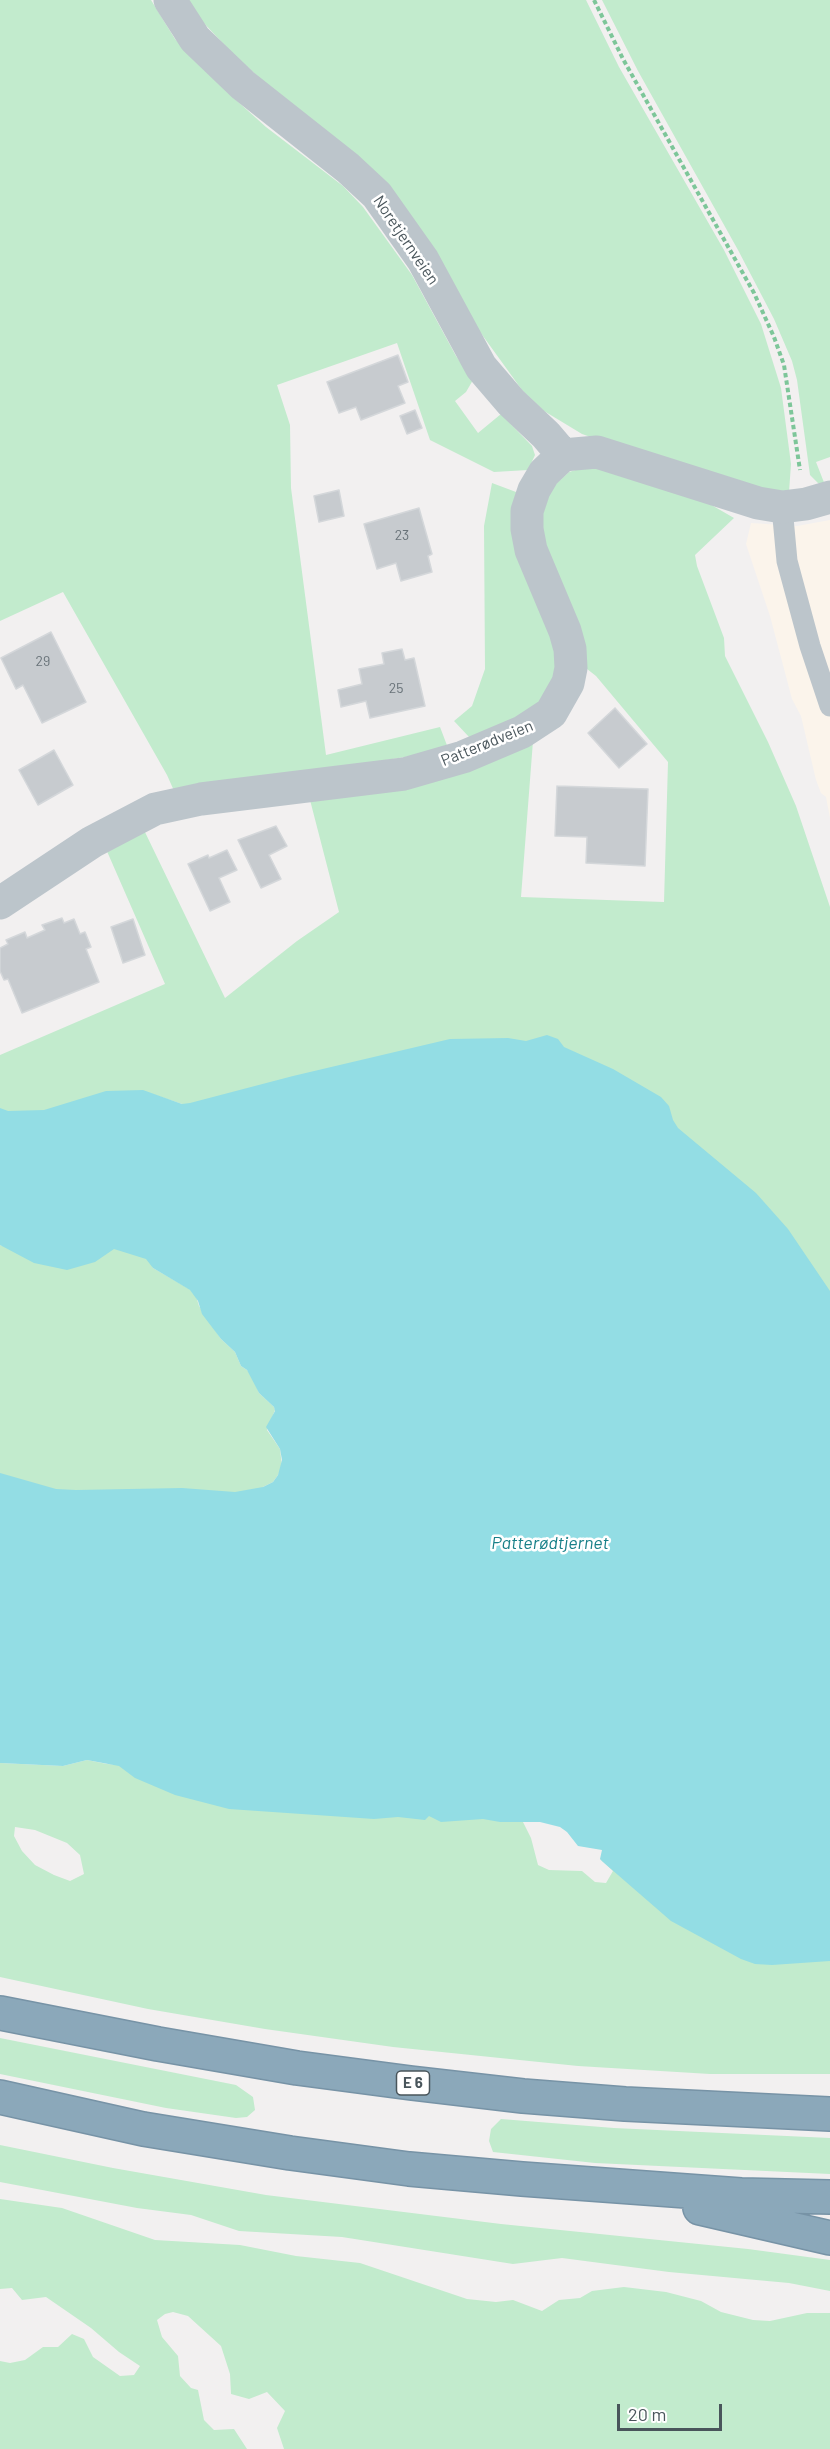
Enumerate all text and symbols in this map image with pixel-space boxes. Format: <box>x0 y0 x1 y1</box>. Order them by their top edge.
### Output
street label: Noretjernveien <box>369 192 443 288</box>
house number: 23 <box>395 527 409 543</box>
house number: 29 <box>36 653 50 669</box>
house number: 25 <box>389 680 403 696</box>
street label: Patterødveien <box>438 716 536 770</box>
water label: Patterødtjernet <box>491 1532 609 1554</box>
road number: E 6 <box>396 2071 430 2095</box>
scale bar <box>620 2392 725 2430</box>
text: 20 m <box>628 2403 666 2425</box>

